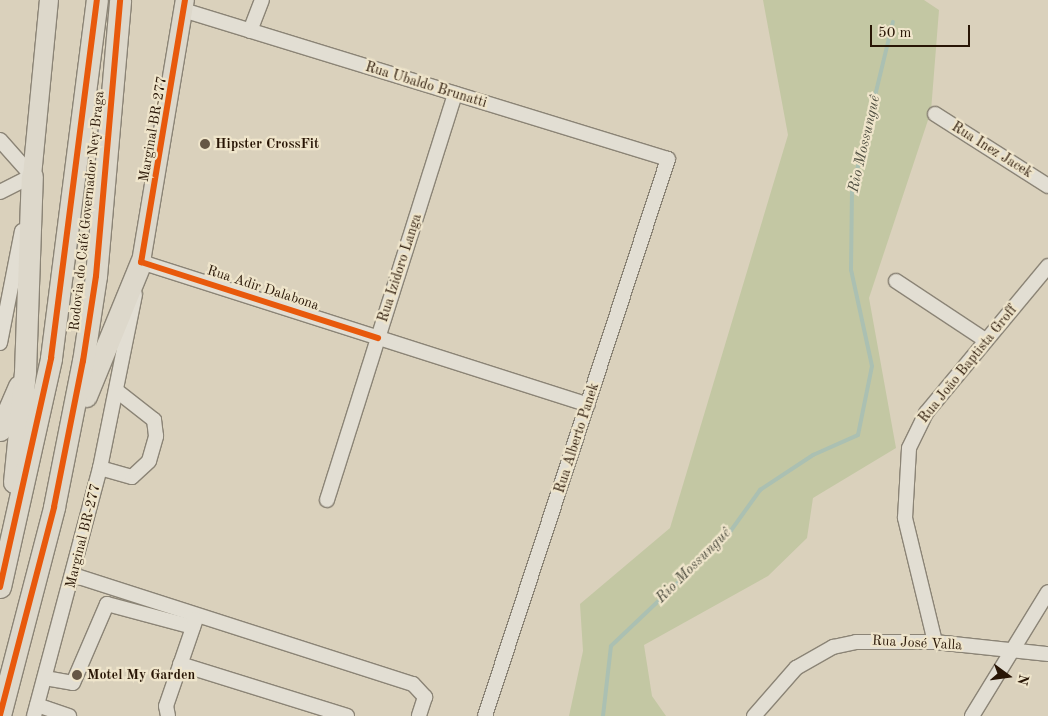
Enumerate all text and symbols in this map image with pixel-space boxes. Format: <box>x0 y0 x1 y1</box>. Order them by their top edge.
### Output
scale bar <box>873 15 973 47</box>
text: 50 m <box>878 26 912 41</box>
street label: Rua Ubaldo Brunatti <box>363 59 489 111</box>
street label: Marginal BR-277 <box>135 75 171 183</box>
street label: Rodovia do Café Governador Ney Braga <box>66 90 108 332</box>
water label: Rio Mossunguê <box>845 94 885 194</box>
street label: Rua Inez Jacek <box>948 118 1036 182</box>
place label: Hipster CrossFit <box>215 136 319 152</box>
marker: Hipster CrossFit <box>199 138 211 150</box>
street label: Rua Izidoro Langa <box>375 212 425 324</box>
street label: Rua Adir Dalabona <box>205 262 321 314</box>
street label: Rua João Baptista Groff <box>915 302 1021 426</box>
street label: Rua Alberto Panek <box>551 381 603 495</box>
street label: Marginal BR-277 <box>62 482 104 590</box>
water label: Rio Mossunguê <box>653 525 735 607</box>
street label: Rua José Valla <box>871 632 963 654</box>
north arrow <box>983 651 1033 701</box>
place label: Motel My Garden <box>87 667 195 683</box>
marker: Motel My Garden <box>71 669 83 681</box>
text: N <box>1014 673 1031 687</box>

